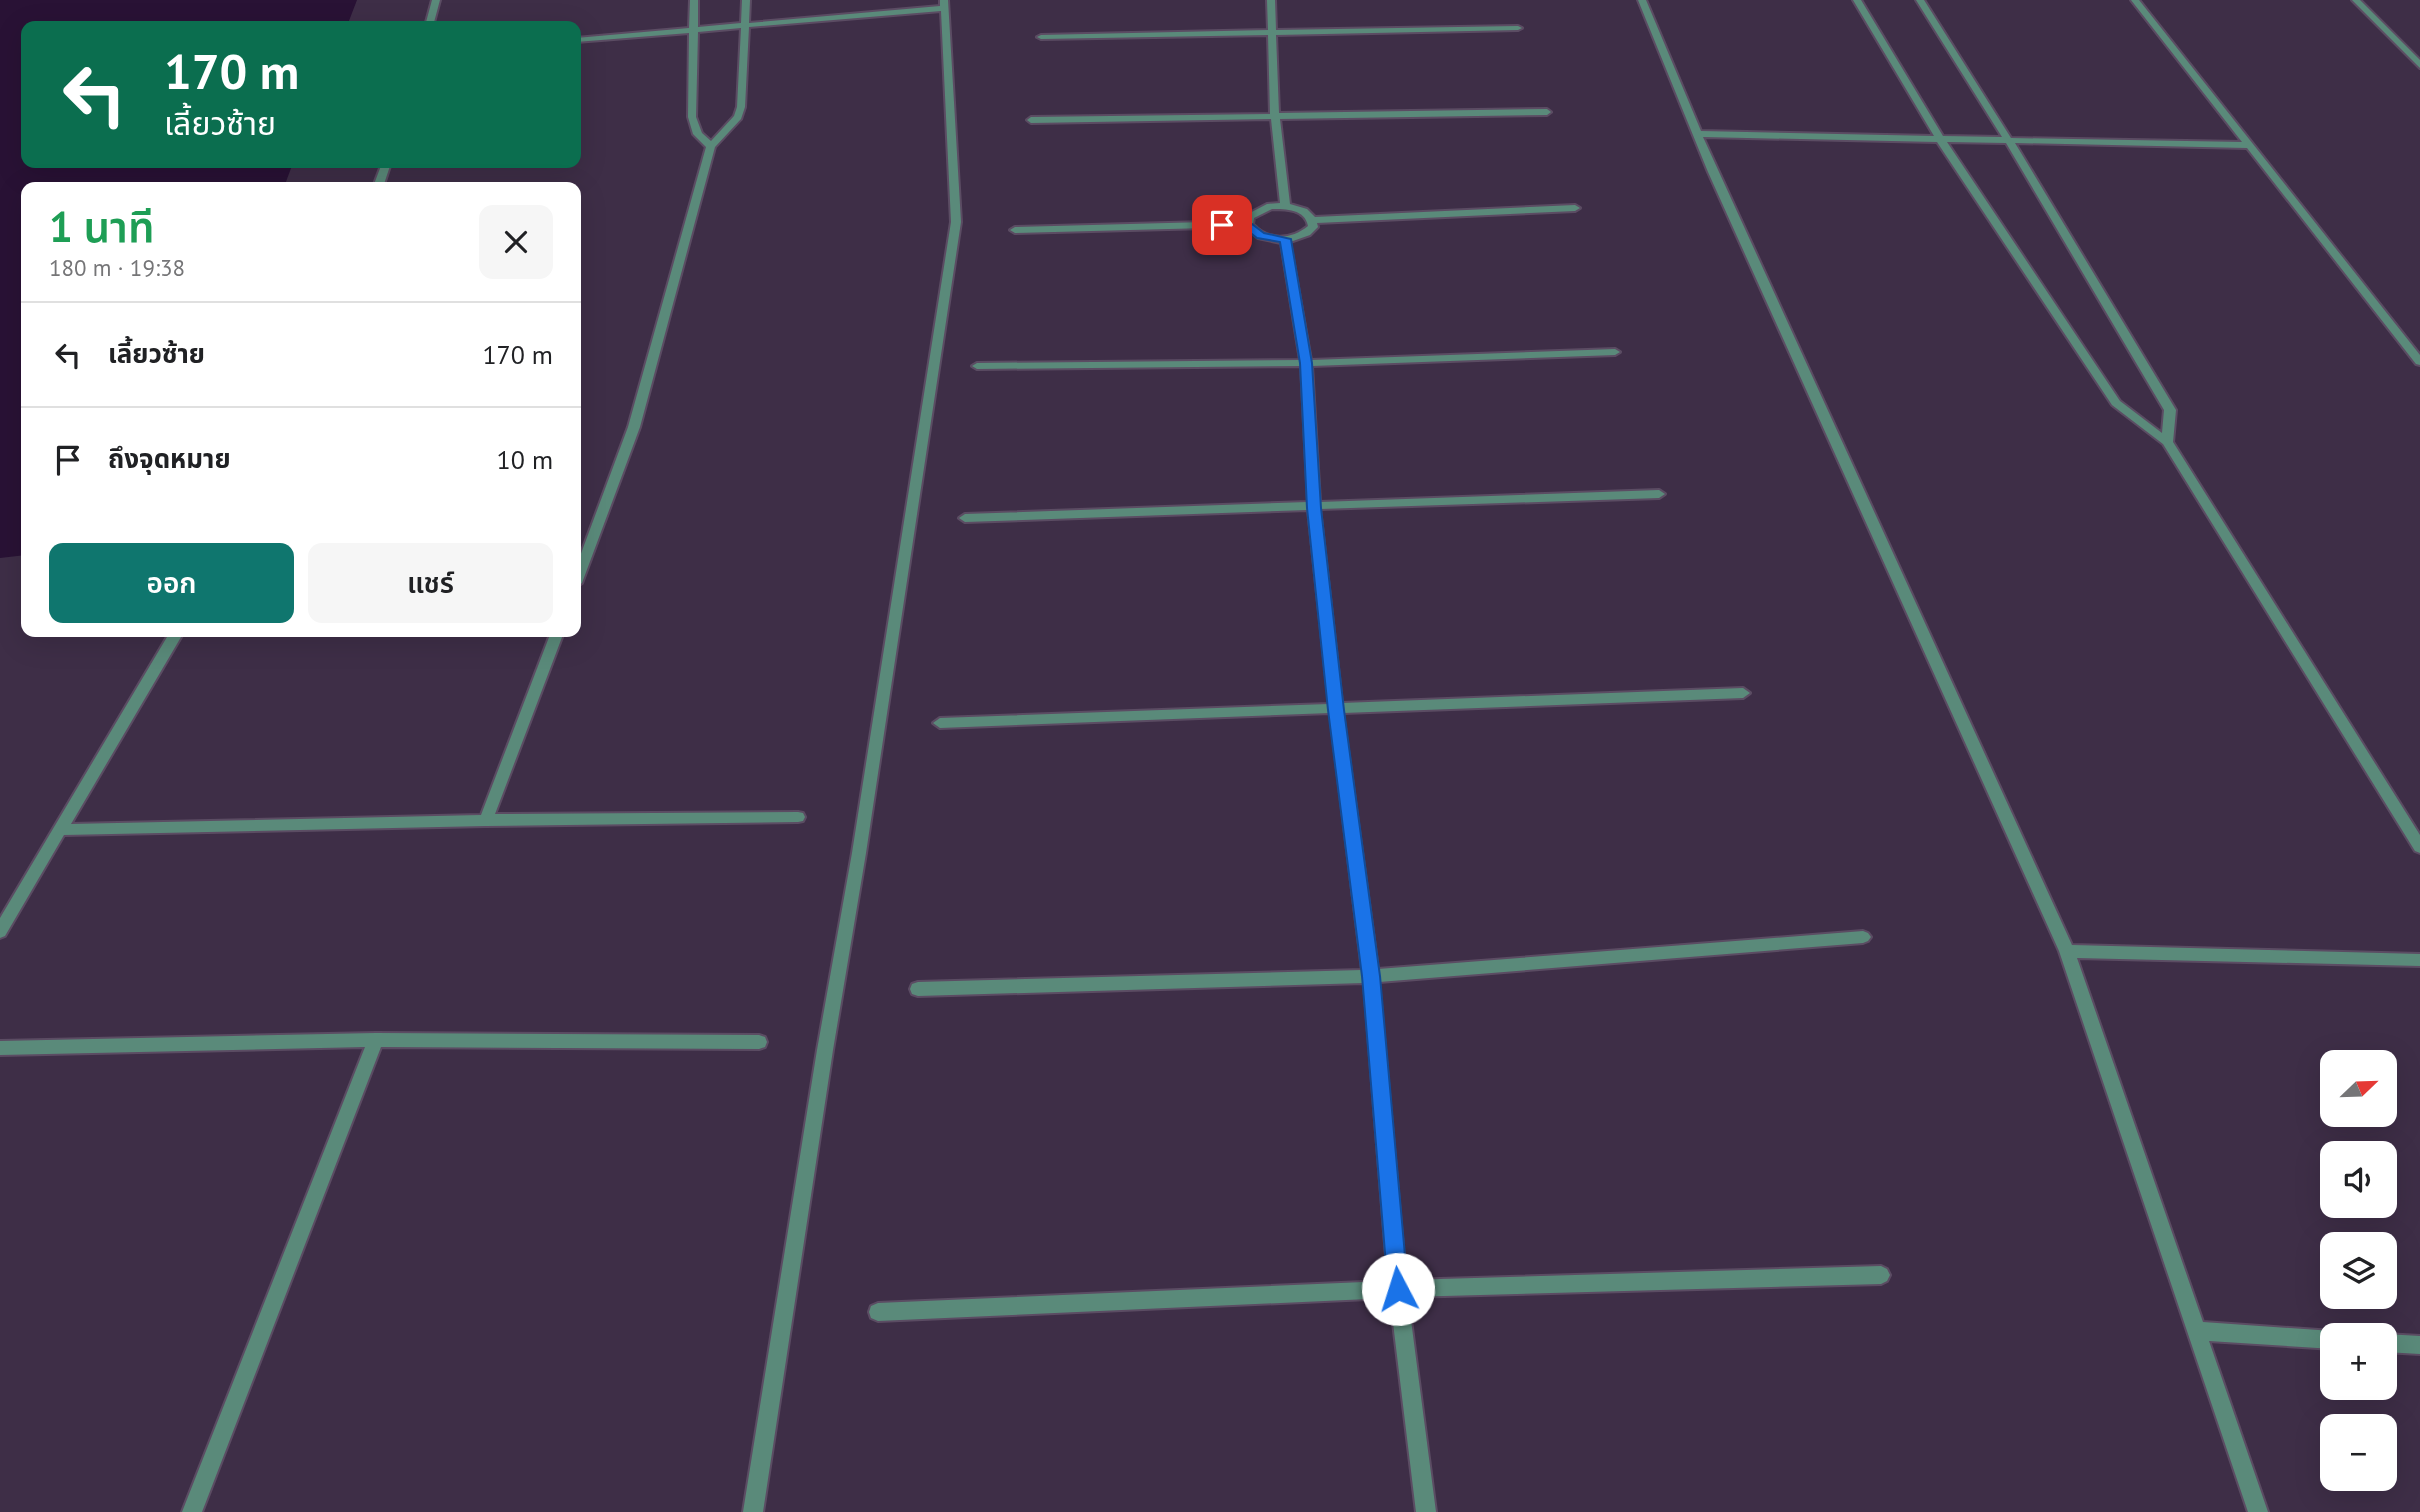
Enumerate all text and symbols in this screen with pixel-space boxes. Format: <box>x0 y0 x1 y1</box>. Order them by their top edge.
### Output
text: 170 m <box>164 39 299 103</box>
icon: left <box>49 49 140 140</box>
text: เลี้ยวซ้าย <box>164 102 276 144</box>
pin <box>1192 195 1252 255</box>
text: 1 นาที <box>49 199 154 254</box>
button: close <box>479 205 553 279</box>
icon: arrive <box>1203 206 1241 244</box>
text: 180 m · 19:38 <box>49 253 185 282</box>
icon: left <box>49 336 87 374</box>
text: เลี้ยวซ้าย <box>108 337 205 370</box>
text: 170 m <box>482 338 553 371</box>
icon: arrive <box>49 441 87 479</box>
text: ถึงจุดหมาย <box>108 442 231 475</box>
text: 10 m <box>497 443 553 476</box>
button: ออก <box>49 543 294 623</box>
button: แชร์ <box>308 543 553 623</box>
north arrow <box>2320 1050 2398 1127</box>
map controls <box>2320 1050 2397 1491</box>
button: sound <box>2320 1141 2397 1218</box>
button: layers <box>2320 1232 2397 1309</box>
position arrow <box>1361 1252 1435 1326</box>
button: + <box>2320 1323 2397 1400</box>
button: − <box>2320 1414 2397 1491</box>

